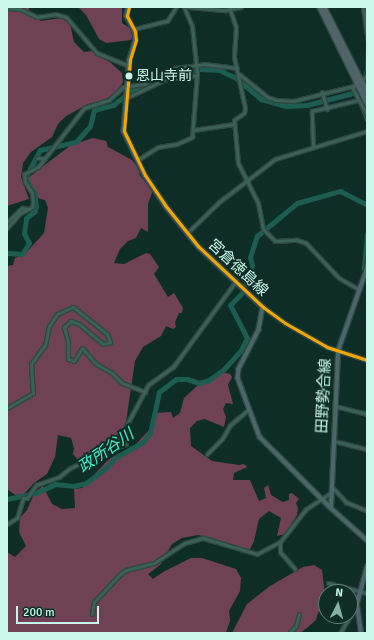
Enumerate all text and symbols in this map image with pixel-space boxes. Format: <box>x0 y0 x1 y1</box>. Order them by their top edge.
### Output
place label: 恩山寺前 <box>136 68 192 84</box>
marker: 恩山寺前 <box>124 71 134 81</box>
street label: 宮倉徳島線 <box>204 236 272 300</box>
street label: 田野勢合線 <box>313 358 335 434</box>
water label: 政所谷川 <box>74 425 138 477</box>
north arrow <box>318 584 358 624</box>
text: N <box>335 586 344 599</box>
scale bar <box>18 598 101 624</box>
text: 200 m <box>23 605 55 620</box>

